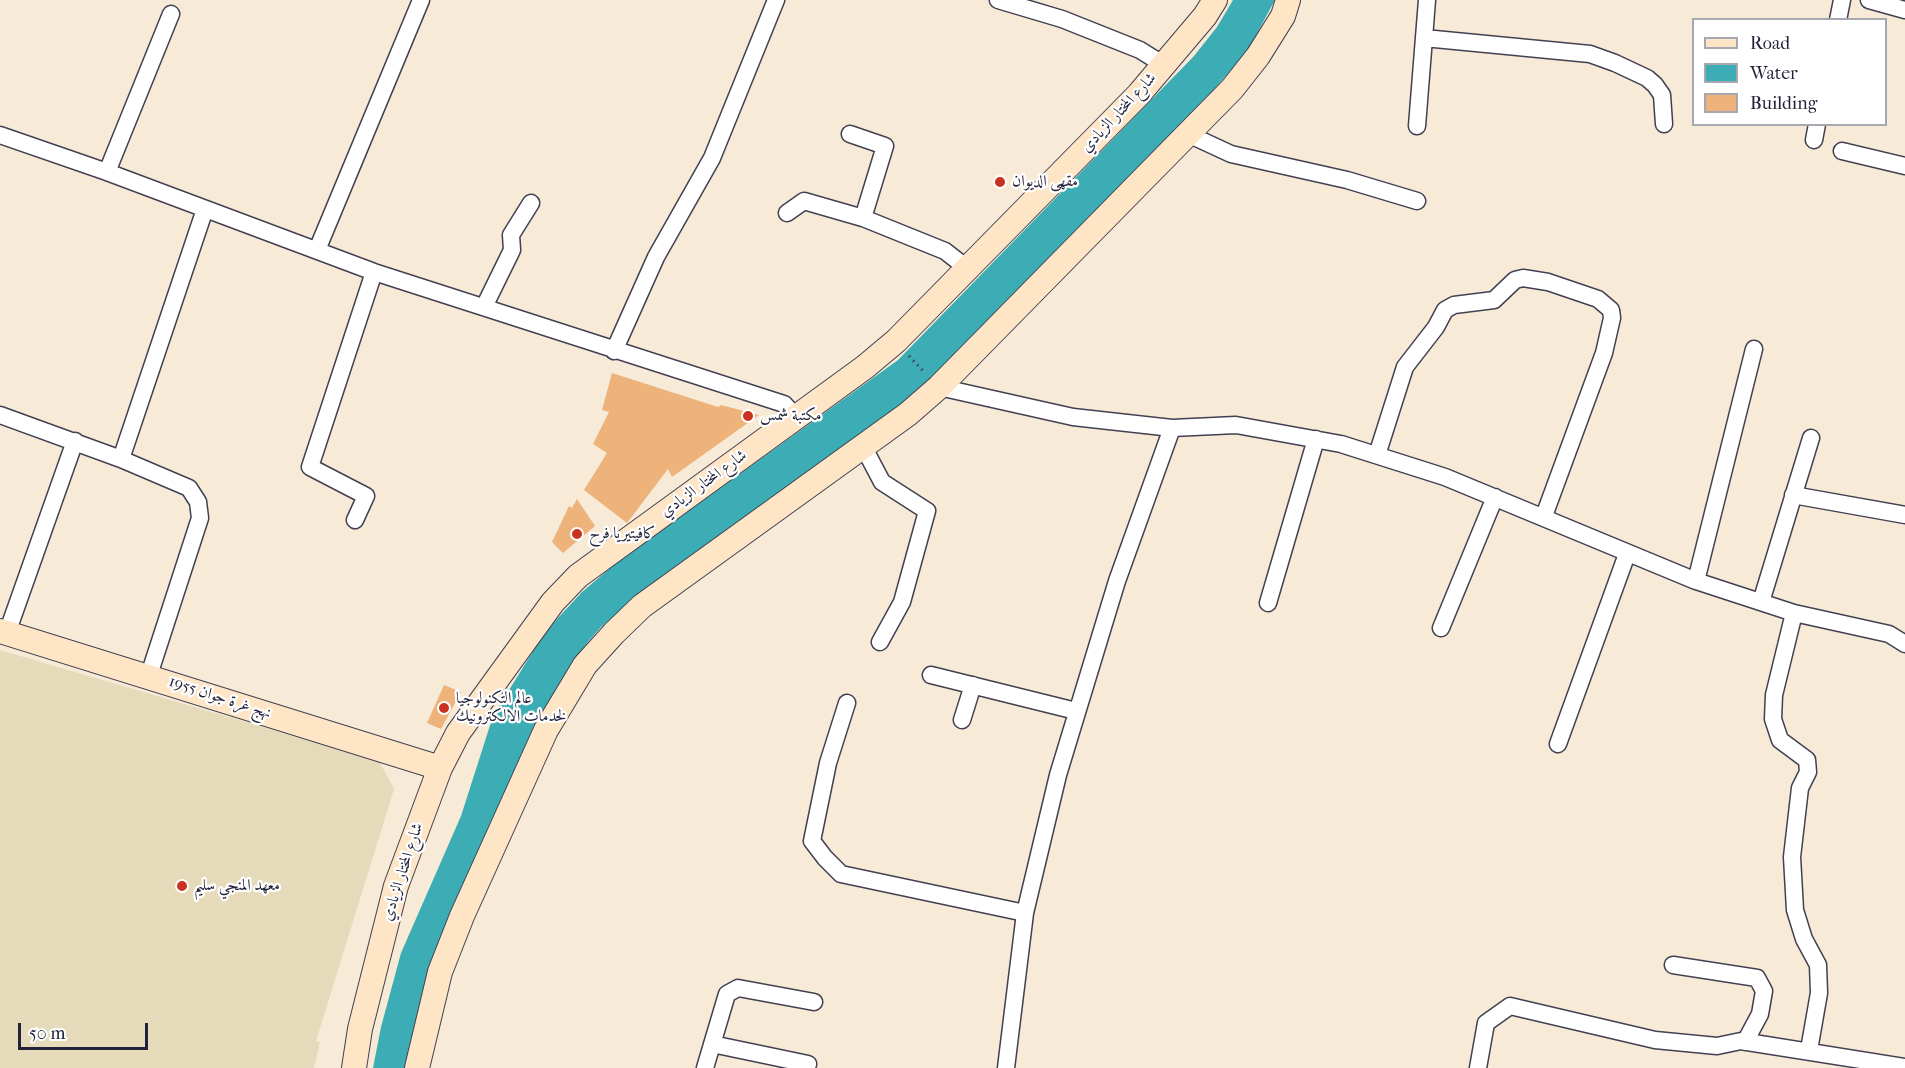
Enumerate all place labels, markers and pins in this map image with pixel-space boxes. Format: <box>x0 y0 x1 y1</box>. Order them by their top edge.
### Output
place label: مقهى الديوان <box>1012 172 1078 192</box>
marker: مقهى الديوان <box>993 175 1007 189</box>
place label: مكتبة شمس <box>760 406 821 426</box>
marker: مكتبة شمس <box>741 409 755 423</box>
place label: كافيتيريا فرح <box>589 524 656 544</box>
marker: كافيتيريا فرح <box>570 527 584 541</box>
place label: عالم التكنولوجيا لخدمات الالكترونيك <box>456 689 566 727</box>
marker: عالم التكنولوجيا لخدمات الالكترونيك <box>437 701 451 715</box>
place label: معهد المنجي سليم <box>194 876 280 896</box>
marker: معهد المنجي سليم <box>175 879 189 893</box>

